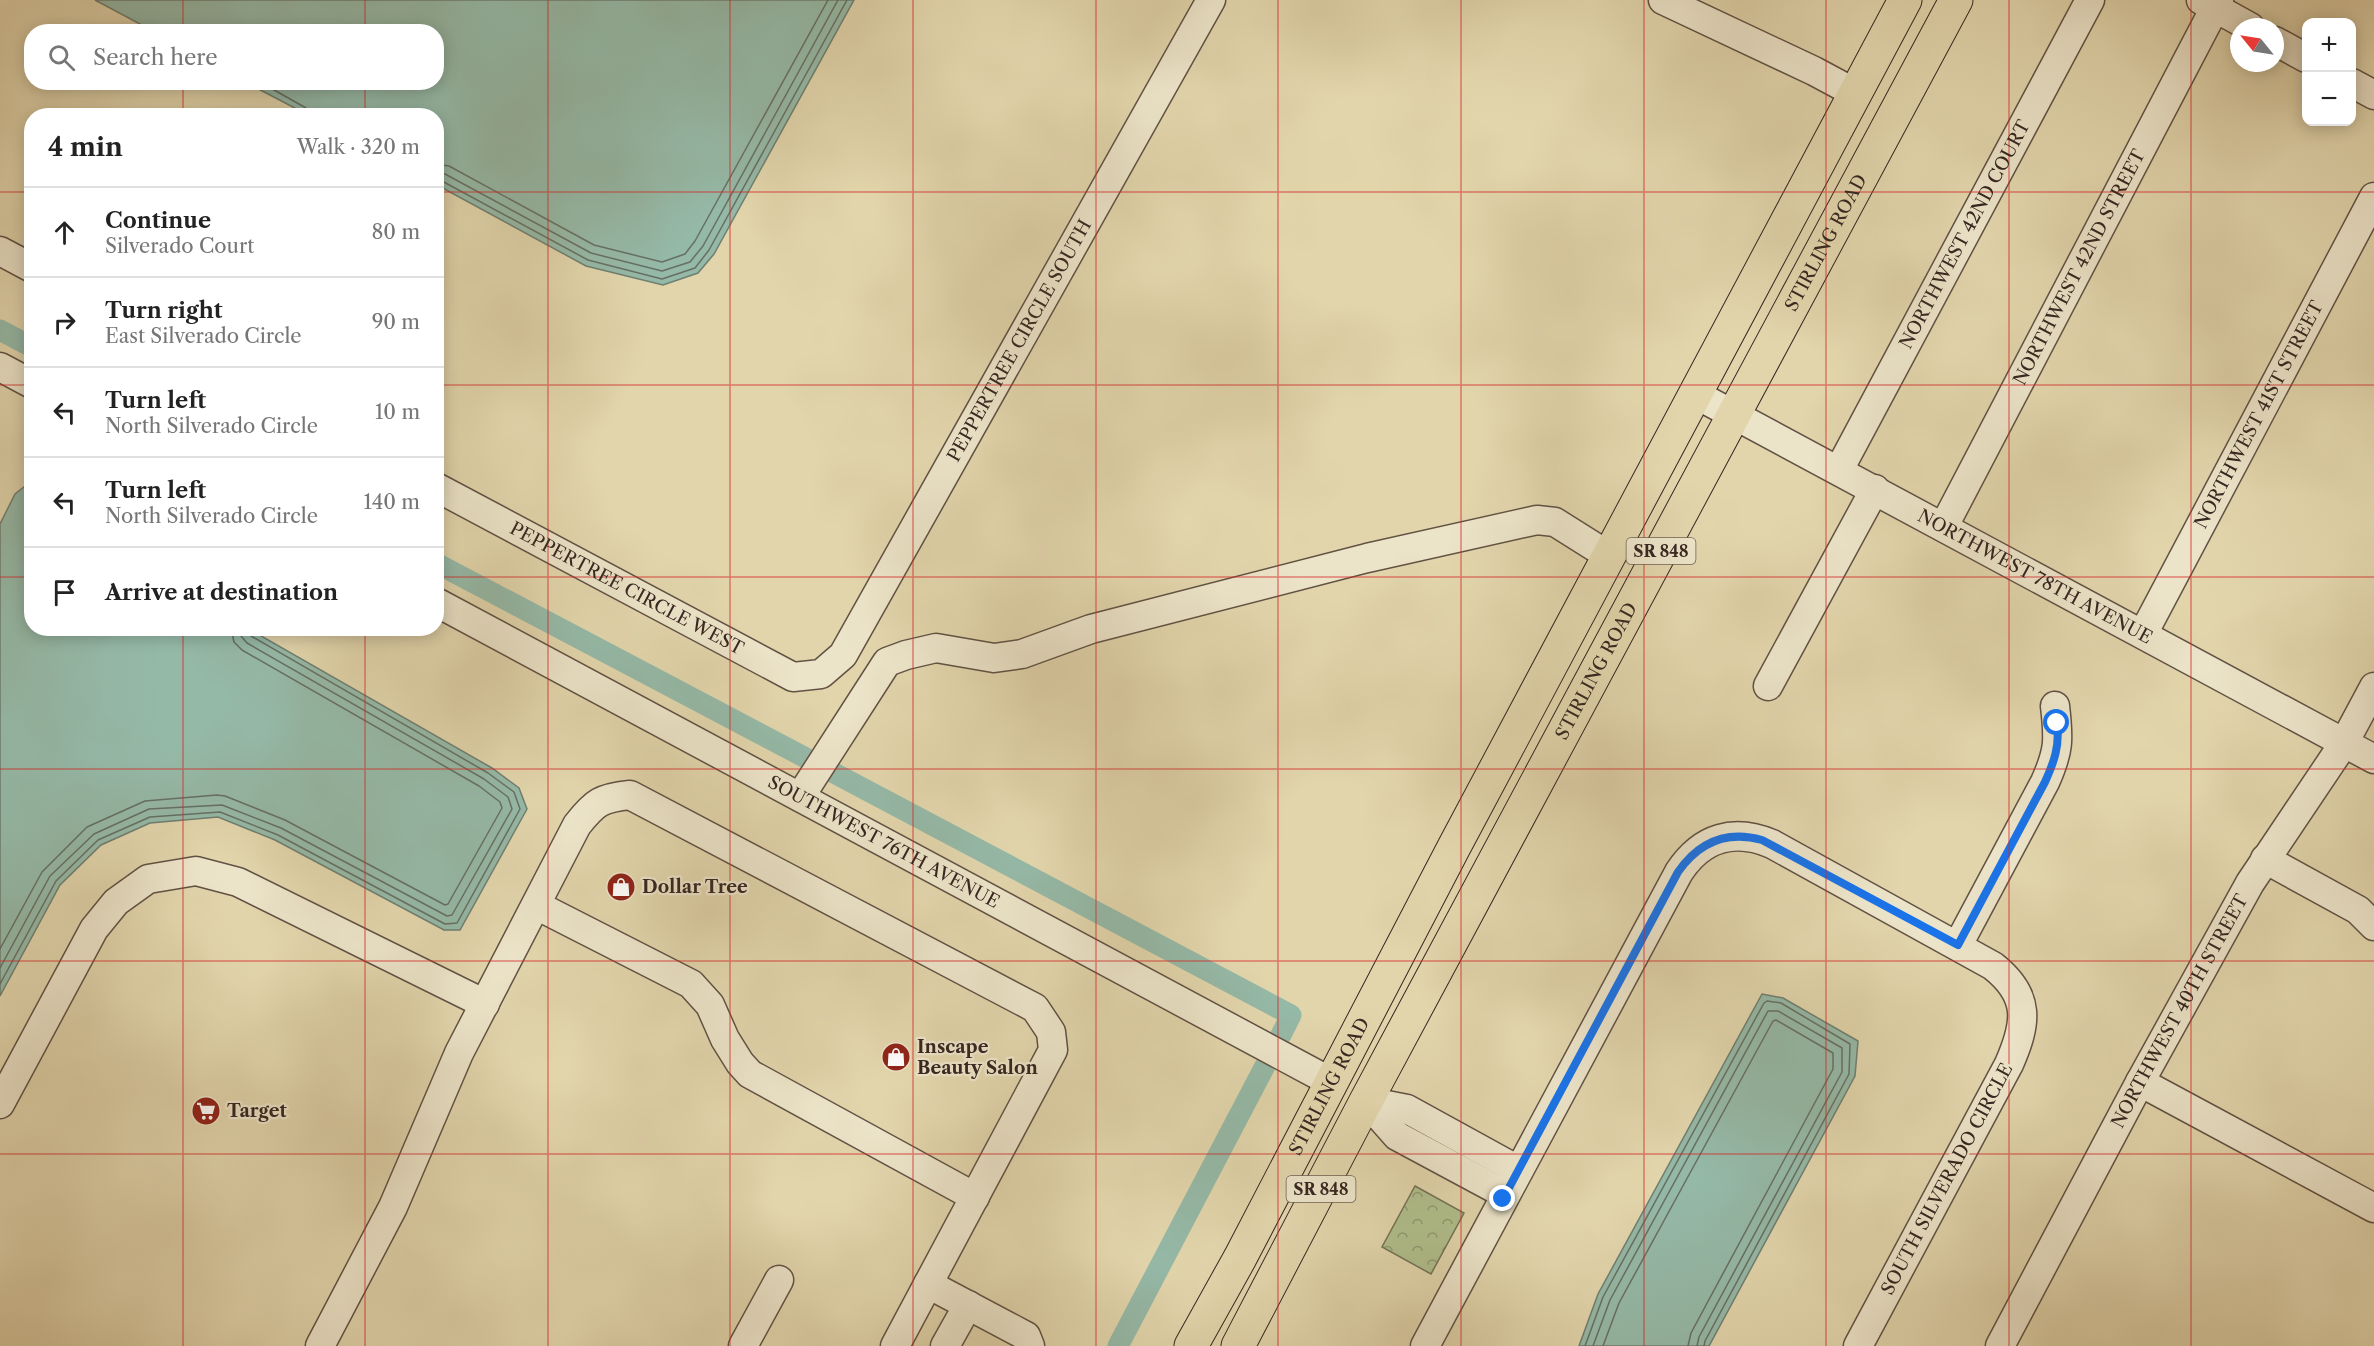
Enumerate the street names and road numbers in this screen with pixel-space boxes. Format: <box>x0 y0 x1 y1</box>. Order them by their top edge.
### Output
street label: NORTHWEST 42ND COURT <box>1895 116 2035 353</box>
street label: NORTHWEST 42ND STREET <box>2009 145 2150 389</box>
street label: STIRLING ROAD <box>1780 171 1871 315</box>
street label: PEPPERTREE CIRCLE SOUTH <box>943 216 1096 466</box>
street label: NORTHWEST 41ST STREET <box>2190 297 2328 532</box>
street label: NORTHWEST 78TH AVENUE <box>1914 505 2156 649</box>
street label: PEPPERTREE CIRCLE WEST <box>506 517 748 660</box>
road number: SR 848 <box>1626 538 1696 564</box>
street label: STIRLING ROAD <box>1551 599 1642 743</box>
street label: SOUTHWEST 76TH AVENUE <box>764 771 1003 913</box>
street label: NORTHWEST 40TH STREET <box>2107 890 2253 1132</box>
street label: STIRLING ROAD <box>1284 1014 1374 1159</box>
street label: SOUTH SILVERADO CIRCLE <box>1876 1059 2018 1299</box>
road number: SR 848 <box>1286 1176 1356 1202</box>

